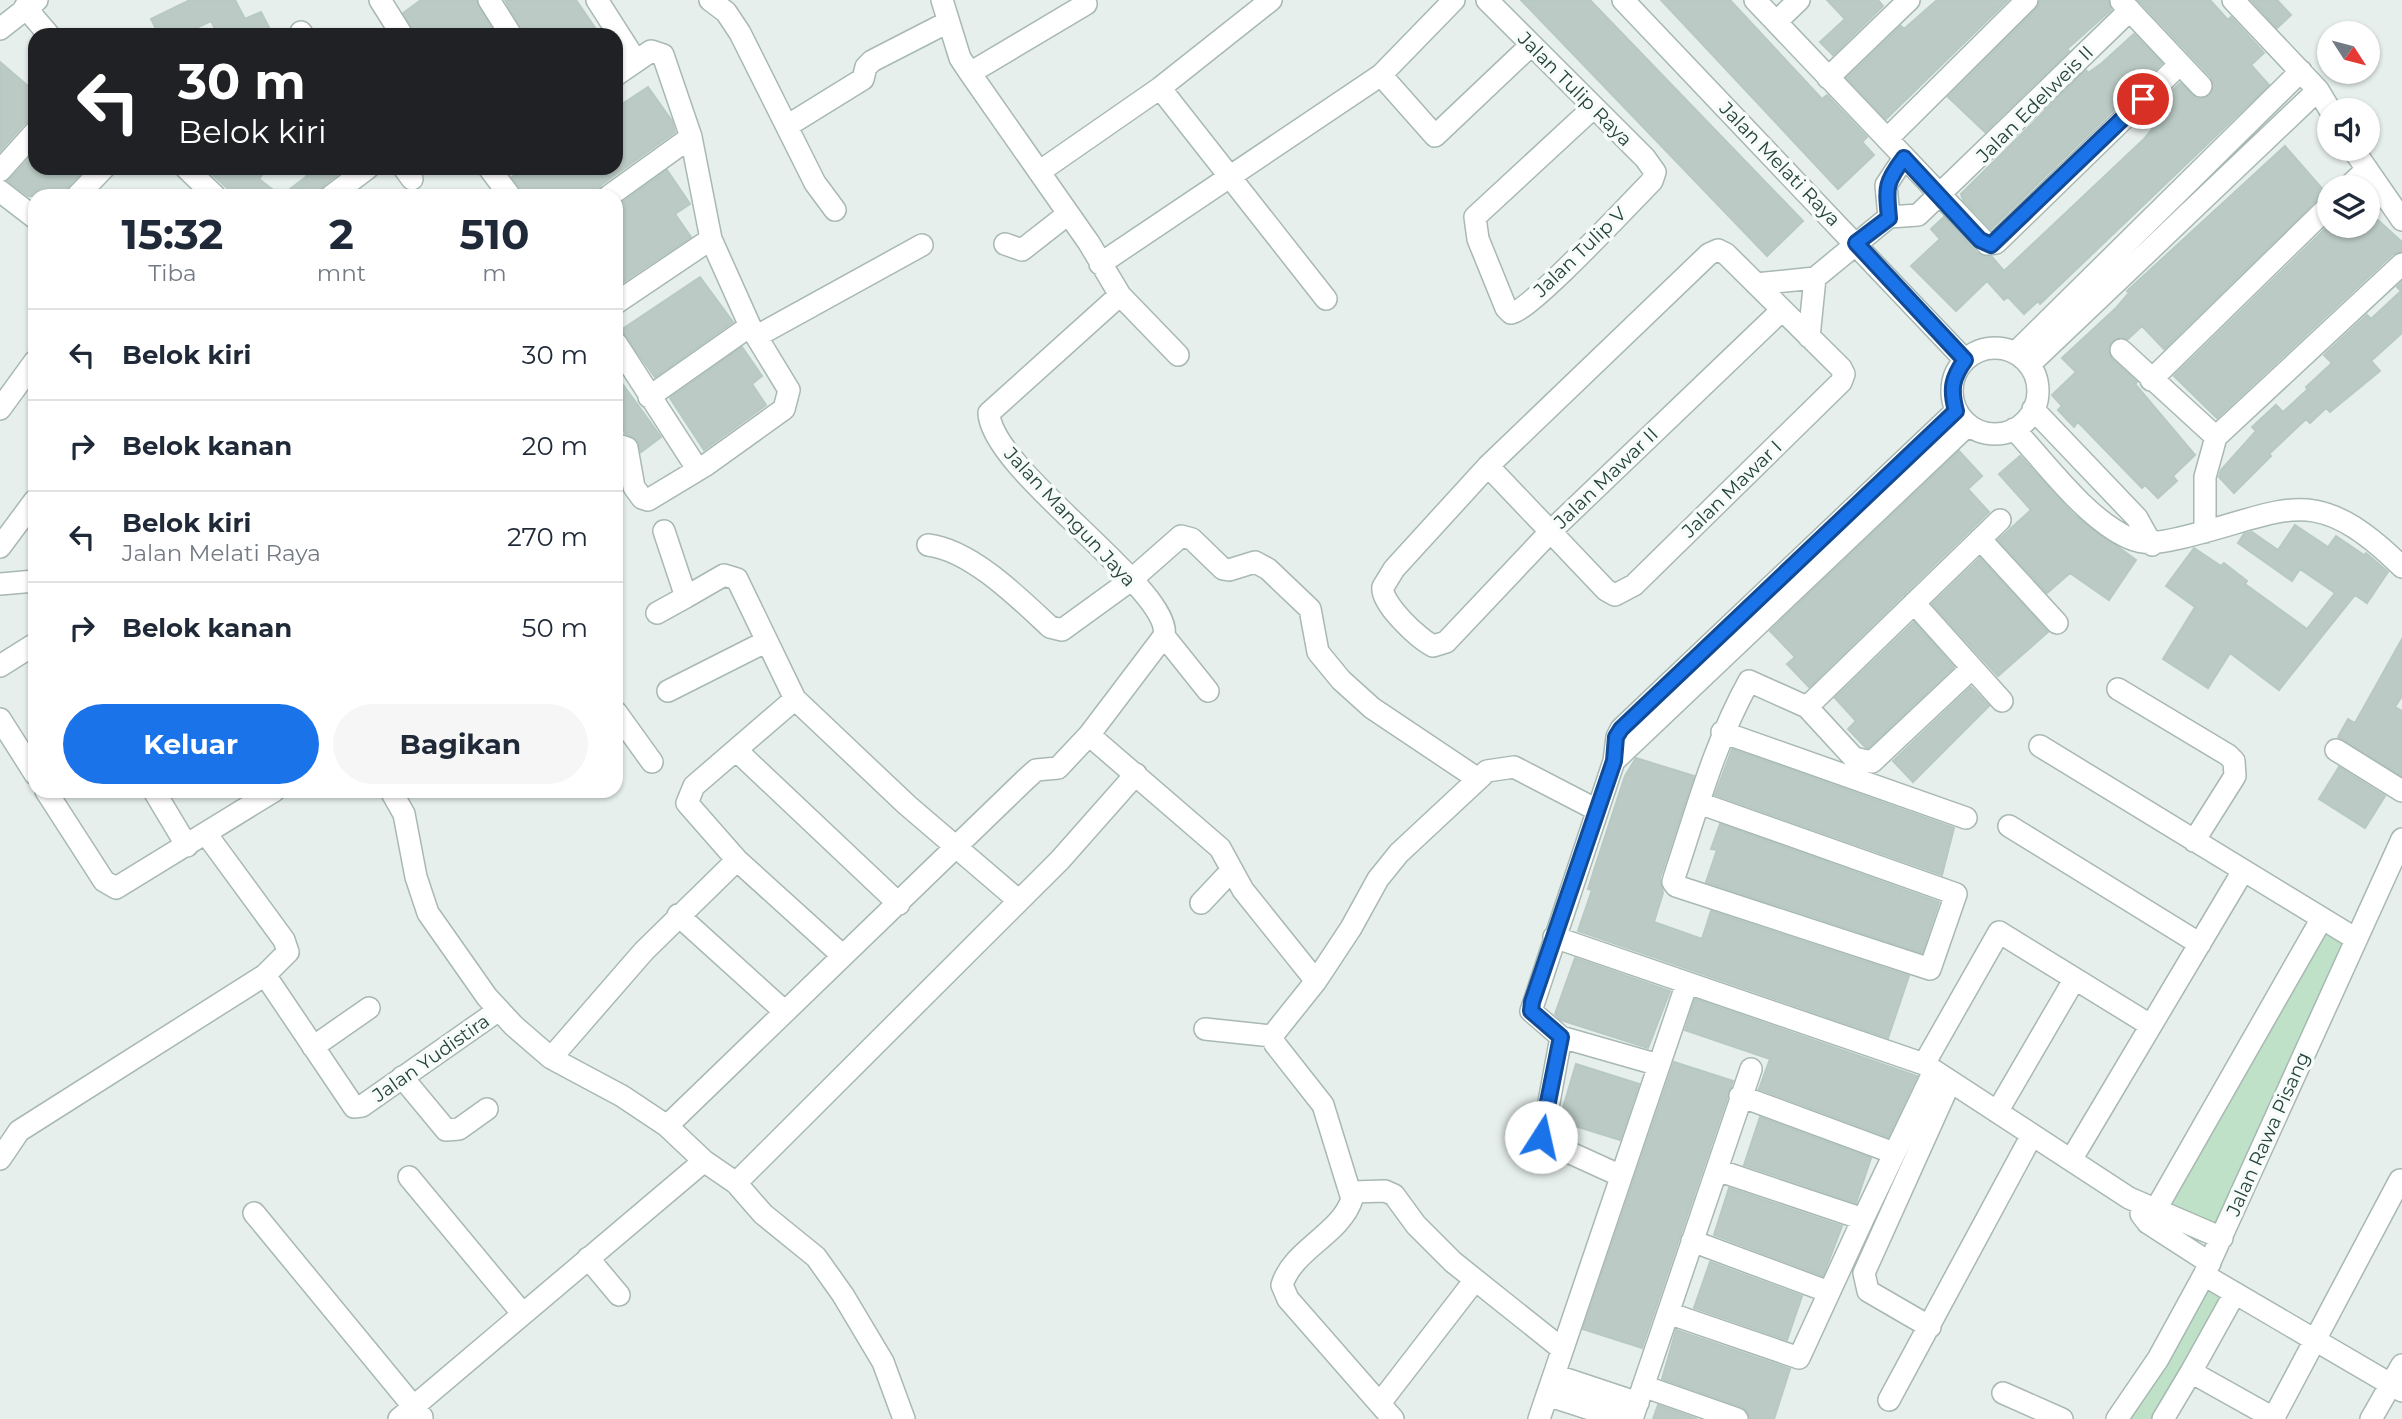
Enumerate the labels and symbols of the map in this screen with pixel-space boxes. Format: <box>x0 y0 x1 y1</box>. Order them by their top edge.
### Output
north arrow <box>2317 21 2380 84</box>
street label: Jalan Tulip Raya <box>1512 26 1637 151</box>
street label: Jalan Edelweis II <box>1971 41 2098 168</box>
pin <box>2113 69 2173 129</box>
street label: Jalan Melati Raya <box>1714 96 1845 231</box>
street label: Jalan Tulip V <box>1528 202 1632 303</box>
street label: Jalan Mawar II <box>1549 423 1663 534</box>
street label: Jalan Mawar I <box>1677 436 1787 543</box>
street label: Jalan Mangun Jaya <box>999 442 1141 591</box>
street label: Jalan Yudistira <box>367 1009 494 1107</box>
street label: Jalan Rawa Pisang <box>2221 1048 2315 1221</box>
position arrow <box>1504 1100 1578 1174</box>

